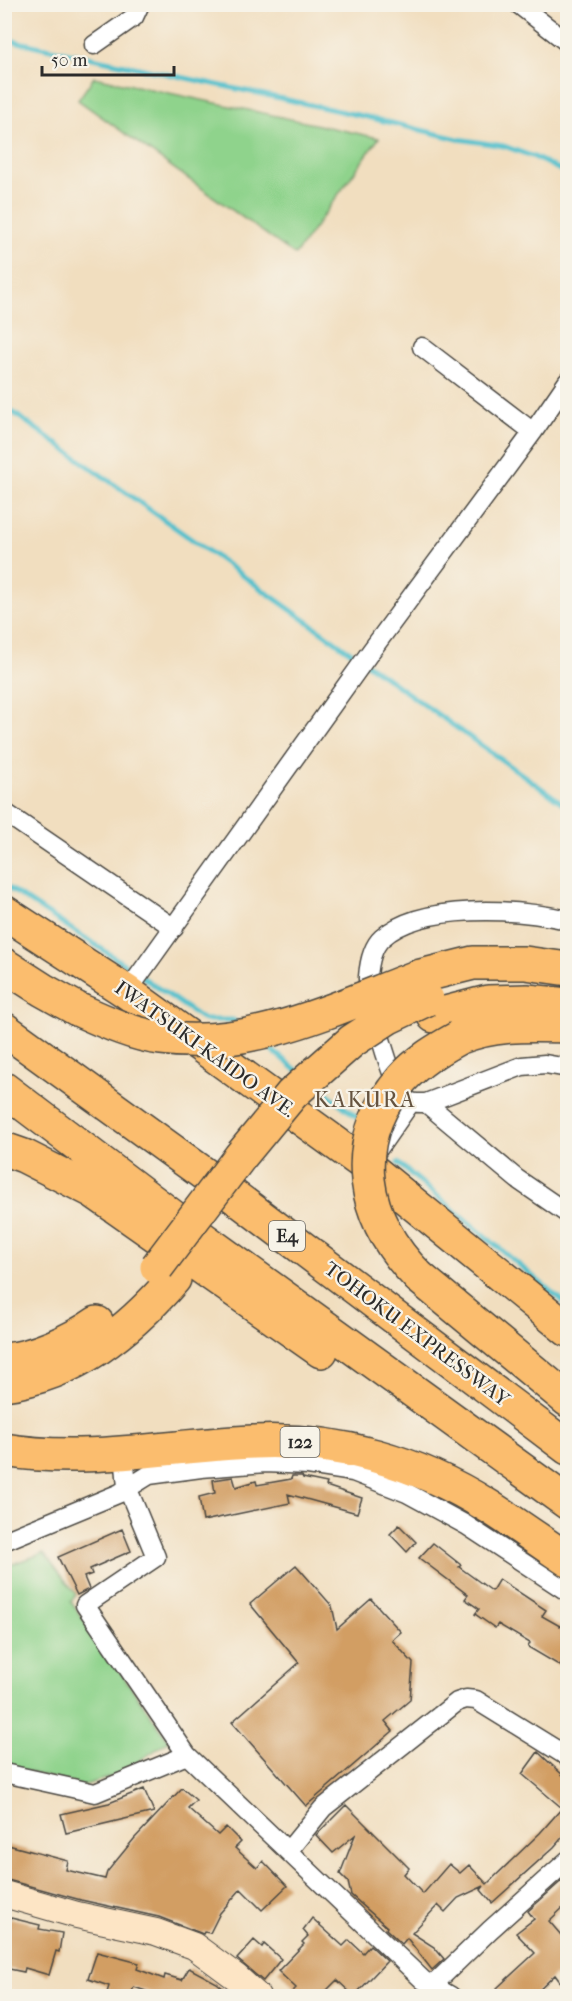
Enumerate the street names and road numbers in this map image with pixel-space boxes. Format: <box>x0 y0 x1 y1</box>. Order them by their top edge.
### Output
street label: IWATSUKI-KAIDO AVE. <box>110 976 300 1122</box>
road number: E4 <box>269 1221 305 1251</box>
street label: TOHOKU EXPRESSWAY <box>320 1257 515 1412</box>
road number: 122 <box>280 1427 320 1457</box>

